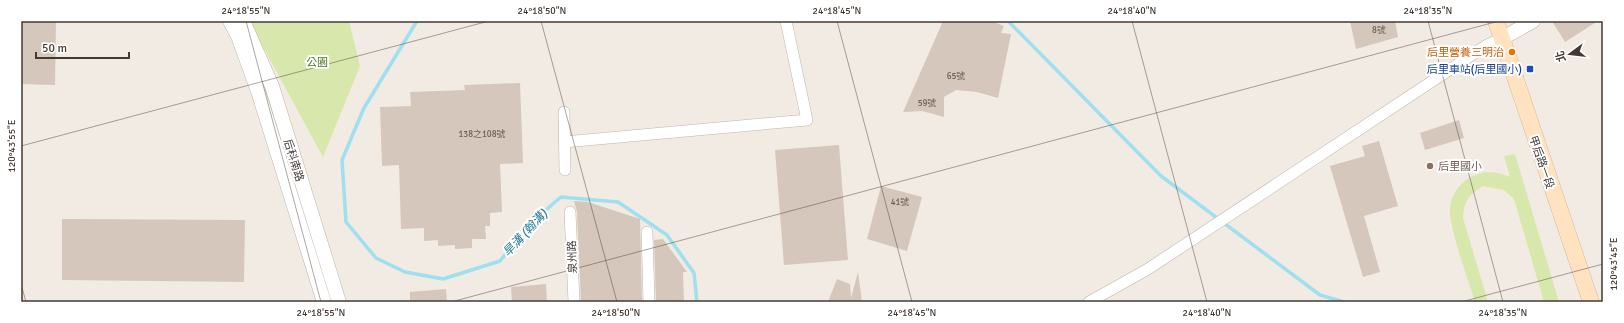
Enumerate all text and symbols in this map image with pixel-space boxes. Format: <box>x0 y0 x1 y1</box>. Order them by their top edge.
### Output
text: 24°18'55"N <box>222 5 270 17</box>
text: 24°18'50"N <box>518 5 566 17</box>
text: 24°18'45"N <box>813 5 861 17</box>
text: 24°18'40"N <box>1108 5 1156 17</box>
text: 24°18'35"N <box>1404 5 1452 17</box>
house number: 8號 <box>1372 25 1386 36</box>
scale bar <box>36 34 129 60</box>
north arrow <box>1550 34 1590 74</box>
text: 50 m <box>42 41 67 56</box>
place label: 后里營養三明治 <box>1427 46 1504 59</box>
marker: 后里營養三明治 <box>1507 47 1517 57</box>
text: 北 <box>1553 49 1569 63</box>
park label: 公園 <box>306 56 328 69</box>
place label: 后里車站(后里國小) <box>1427 63 1522 76</box>
marker: 后里車站(后里國小) <box>1525 64 1535 74</box>
house number: 65號 <box>947 71 965 82</box>
house number: 59號 <box>918 98 936 109</box>
text: 120°43'55"E <box>6 119 18 173</box>
house number: 138之108號 <box>458 129 506 140</box>
street label: 甲后路一段 <box>1526 134 1557 190</box>
street label: 后科南路 <box>281 137 306 183</box>
place label: 后里國小 <box>1438 160 1482 173</box>
marker: 后里國小 <box>1425 161 1435 171</box>
house number: 41號 <box>891 197 909 208</box>
water label: 旱溝 (翰溝) <box>500 206 552 260</box>
text: 120°43'45"E <box>1608 237 1620 291</box>
street label: 泉州路 <box>565 240 580 274</box>
text: 24°18'55"N <box>297 307 345 319</box>
text: 24°18'50"N <box>592 307 640 319</box>
text: 24°18'45"N <box>888 307 936 319</box>
text: 24°18'40"N <box>1183 307 1231 319</box>
text: 24°18'35"N <box>1479 307 1527 319</box>

